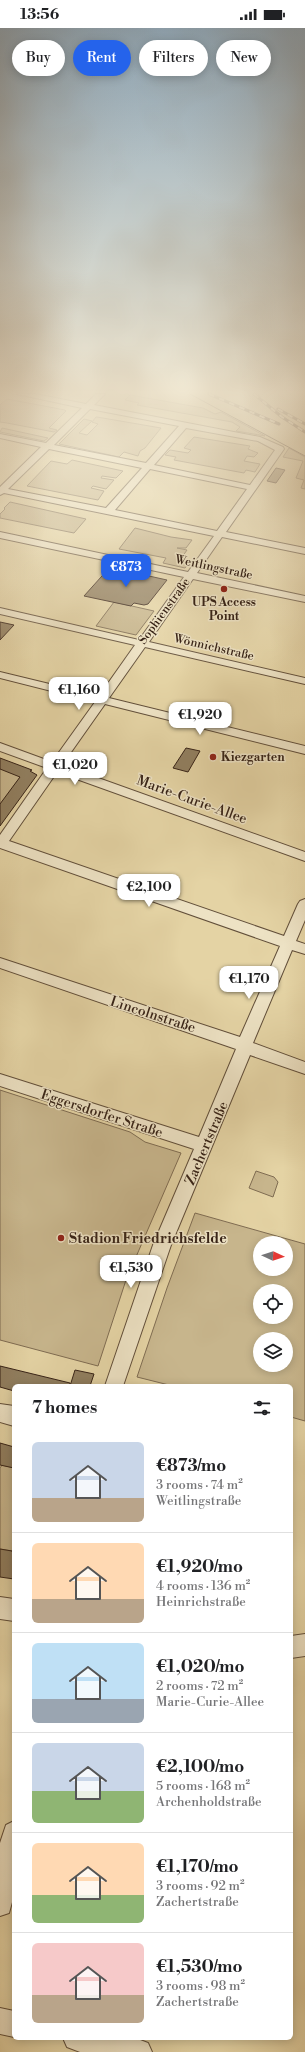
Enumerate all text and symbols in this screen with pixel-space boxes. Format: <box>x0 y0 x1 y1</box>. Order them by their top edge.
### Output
text: 13:56 <box>20 5 59 24</box>
chip: Buy <box>12 40 65 76</box>
chip: Rent <box>73 40 131 76</box>
chip: Filters <box>139 40 208 76</box>
chip: New <box>216 40 271 76</box>
street label: Weitlingstraße <box>173 552 254 583</box>
pin: €873 <box>102 554 150 588</box>
text: €873 <box>110 559 142 575</box>
street label: Sophienstraße <box>135 575 194 647</box>
marker: UPS Access Point <box>219 584 229 594</box>
place label: UPS Access Point <box>192 595 256 624</box>
street label: Wönnichstraße <box>171 631 255 664</box>
pin: €1,160 <box>46 677 112 711</box>
text: €1,160 <box>58 682 100 698</box>
pin: €1,920 <box>167 702 233 736</box>
text: €1,920 <box>178 707 222 723</box>
place label: Kiezgarten <box>221 750 285 765</box>
pin: €1,020 <box>42 752 108 786</box>
marker: Kiezgarten <box>208 752 218 762</box>
text: €1,020 <box>52 757 98 773</box>
street label: Marie-Curie-Allee <box>134 772 249 828</box>
pin: €2,100 <box>116 874 182 908</box>
text: €2,100 <box>126 879 172 895</box>
pin: €1,170 <box>216 966 282 1000</box>
text: €1,170 <box>228 971 270 987</box>
street label: Lincolnstraße <box>108 993 198 1037</box>
street label: Eggersdorfer Straße <box>38 1086 165 1142</box>
street label: Zachertstraße <box>181 1099 233 1188</box>
place label: Stadion Friedrichsfelde <box>69 1230 227 1248</box>
marker: Stadion Friedrichsfelde <box>56 1233 66 1243</box>
north arrow <box>253 1236 293 1276</box>
map controls <box>253 1236 293 1372</box>
pin: €1,530 <box>98 1255 164 1289</box>
text: €1,530 <box>109 1260 153 1276</box>
button: locate <box>253 1284 293 1324</box>
button: layers <box>253 1332 293 1372</box>
text: 7 homes <box>32 1397 97 1419</box>
icon: filters <box>251 1397 273 1419</box>
text: €873/mo <box>156 1455 226 1477</box>
icon: home <box>64 1458 112 1506</box>
text: 3 rooms · 74 m² <box>156 1477 243 1493</box>
text: Weitlingstraße <box>156 1493 241 1509</box>
text: €1,920/mo <box>156 1556 243 1578</box>
icon: home <box>64 1559 112 1607</box>
text: 4 rooms · 136 m² <box>156 1578 250 1594</box>
text: Heinrichstraße <box>156 1594 246 1610</box>
text: €1,020/mo <box>156 1656 245 1678</box>
icon: home <box>64 1659 112 1707</box>
text: 2 rooms · 72 m² <box>156 1678 243 1694</box>
text: Marie-Curie-Allee <box>156 1694 264 1710</box>
text: €2,100/mo <box>156 1756 244 1778</box>
icon: home <box>64 1759 112 1807</box>
text: 5 rooms · 168 m² <box>156 1778 250 1794</box>
text: Archenholdstraße <box>156 1794 262 1810</box>
text: €1,170/mo <box>156 1856 239 1878</box>
icon: home <box>64 1859 112 1907</box>
text: 3 rooms · 92 m² <box>156 1878 244 1894</box>
text: Zachertstraße <box>156 1894 239 1910</box>
text: €1,530/mo <box>156 1956 243 1978</box>
icon: home <box>64 1959 112 2007</box>
text: 3 rooms · 98 m² <box>156 1978 245 1994</box>
text: Zachertstraße <box>156 1994 239 2010</box>

